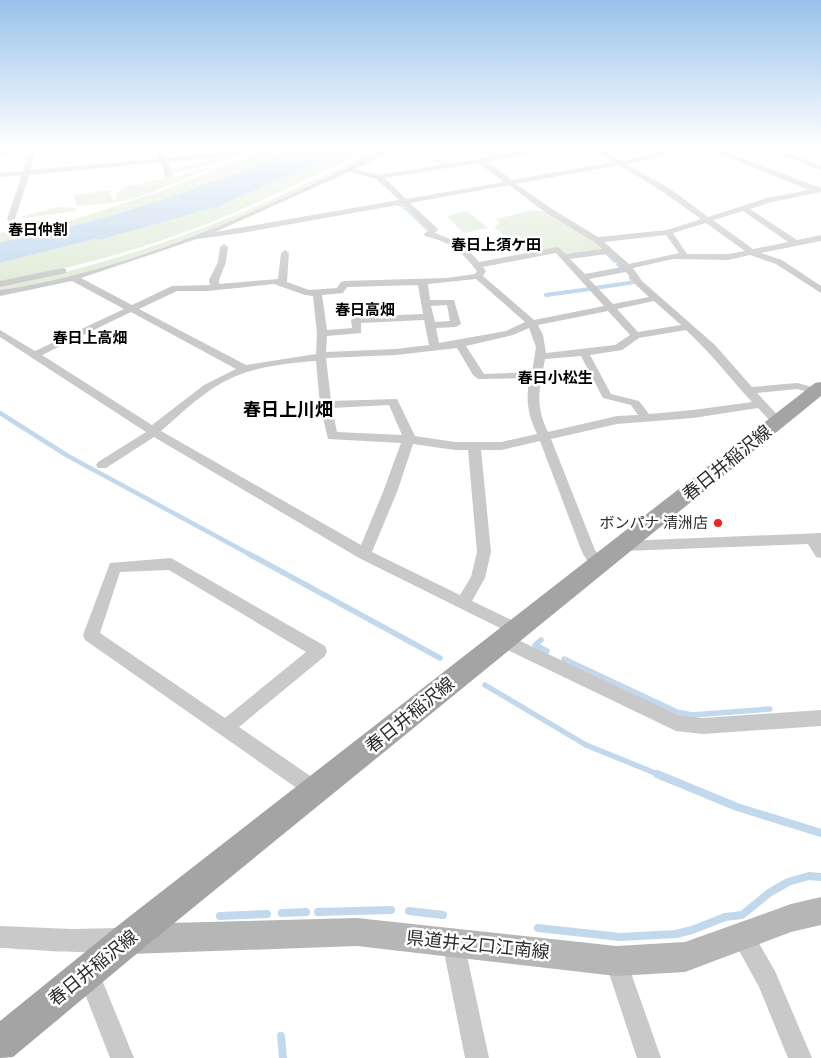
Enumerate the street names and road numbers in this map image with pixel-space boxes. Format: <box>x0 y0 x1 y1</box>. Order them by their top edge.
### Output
street label: 春日井稲沢線 <box>678 420 776 506</box>
street label: 春日井稲沢線 <box>361 672 459 758</box>
street label: 春日井稲沢線 <box>44 925 142 1011</box>
street label: 県道井之口江南線 <box>405 927 551 963</box>

